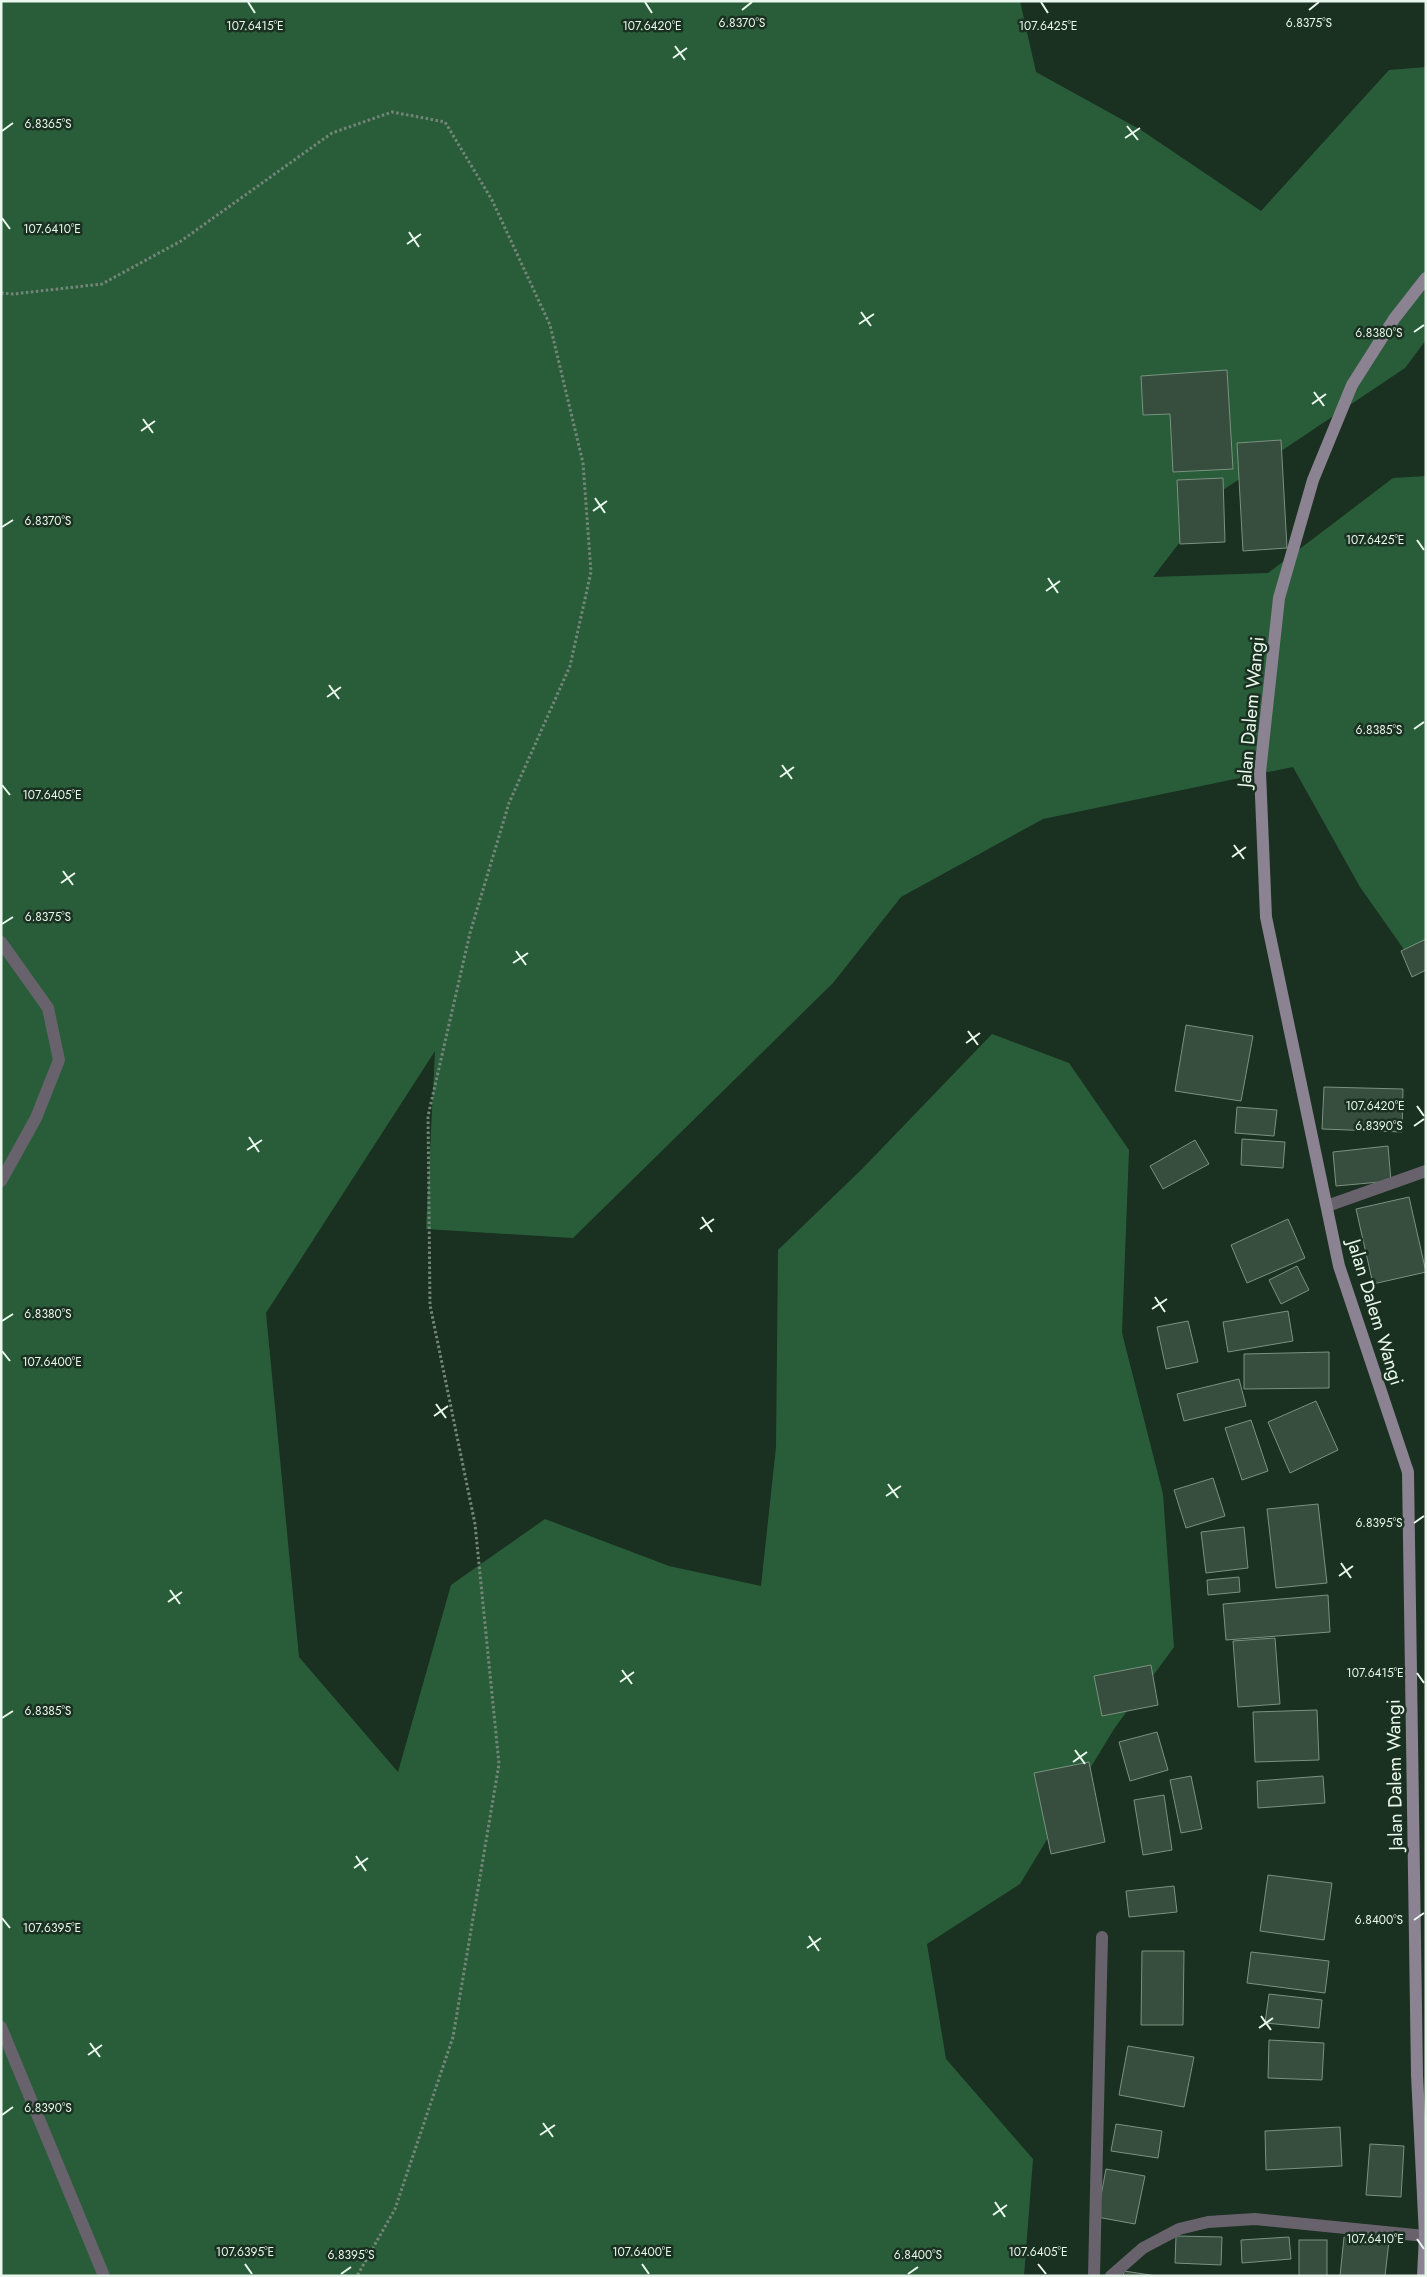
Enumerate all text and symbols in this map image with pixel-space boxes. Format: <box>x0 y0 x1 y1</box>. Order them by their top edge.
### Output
text: 6.8370°S <box>719 14 766 32</box>
text: 6.8375°S <box>1286 14 1333 32</box>
text: 107.6415°E <box>226 17 284 35</box>
text: 107.6420°E <box>622 17 682 35</box>
text: 107.6425°E <box>1019 17 1077 35</box>
text: 6.8365°S <box>24 115 72 133</box>
text: 107.6410°E <box>23 220 81 238</box>
text: 6.8380°S <box>1355 324 1403 342</box>
text: 6.8370°S <box>25 512 72 530</box>
text: 107.6425°E <box>1346 531 1404 549</box>
street label: Jalan Dalem Wangi <box>1230 635 1271 792</box>
text: 6.8385°S <box>1356 721 1403 739</box>
text: 107.6405°E <box>22 786 82 804</box>
text: 6.8375°S <box>25 908 72 926</box>
text: 107.6420°E <box>1345 1097 1405 1115</box>
text: 6.8390°S <box>1355 1117 1403 1135</box>
street label: Jalan Dalem Wangi <box>1340 1233 1411 1388</box>
text: 6.8380°S <box>24 1305 72 1323</box>
text: 107.6400°E <box>22 1353 82 1371</box>
text: 6.8395°S <box>1355 1514 1403 1532</box>
text: 107.6415°E <box>1346 1664 1404 1682</box>
street label: Jalan Dalem Wangi <box>1380 1699 1409 1854</box>
text: 6.8385°S <box>25 1702 72 1720</box>
text: 6.8400°S <box>1355 1911 1404 1929</box>
text: 107.6395°E <box>23 1919 81 1937</box>
text: 6.8390°S <box>24 2099 72 2117</box>
text: 107.6410°E <box>1346 2230 1404 2248</box>
text: 107.6395°E <box>216 2243 274 2261</box>
text: 107.6400°E <box>612 2243 672 2261</box>
text: 107.6405°E <box>1008 2243 1068 2261</box>
text: 6.8395°S <box>327 2246 375 2264</box>
text: 6.8400°S <box>894 2246 943 2264</box>

